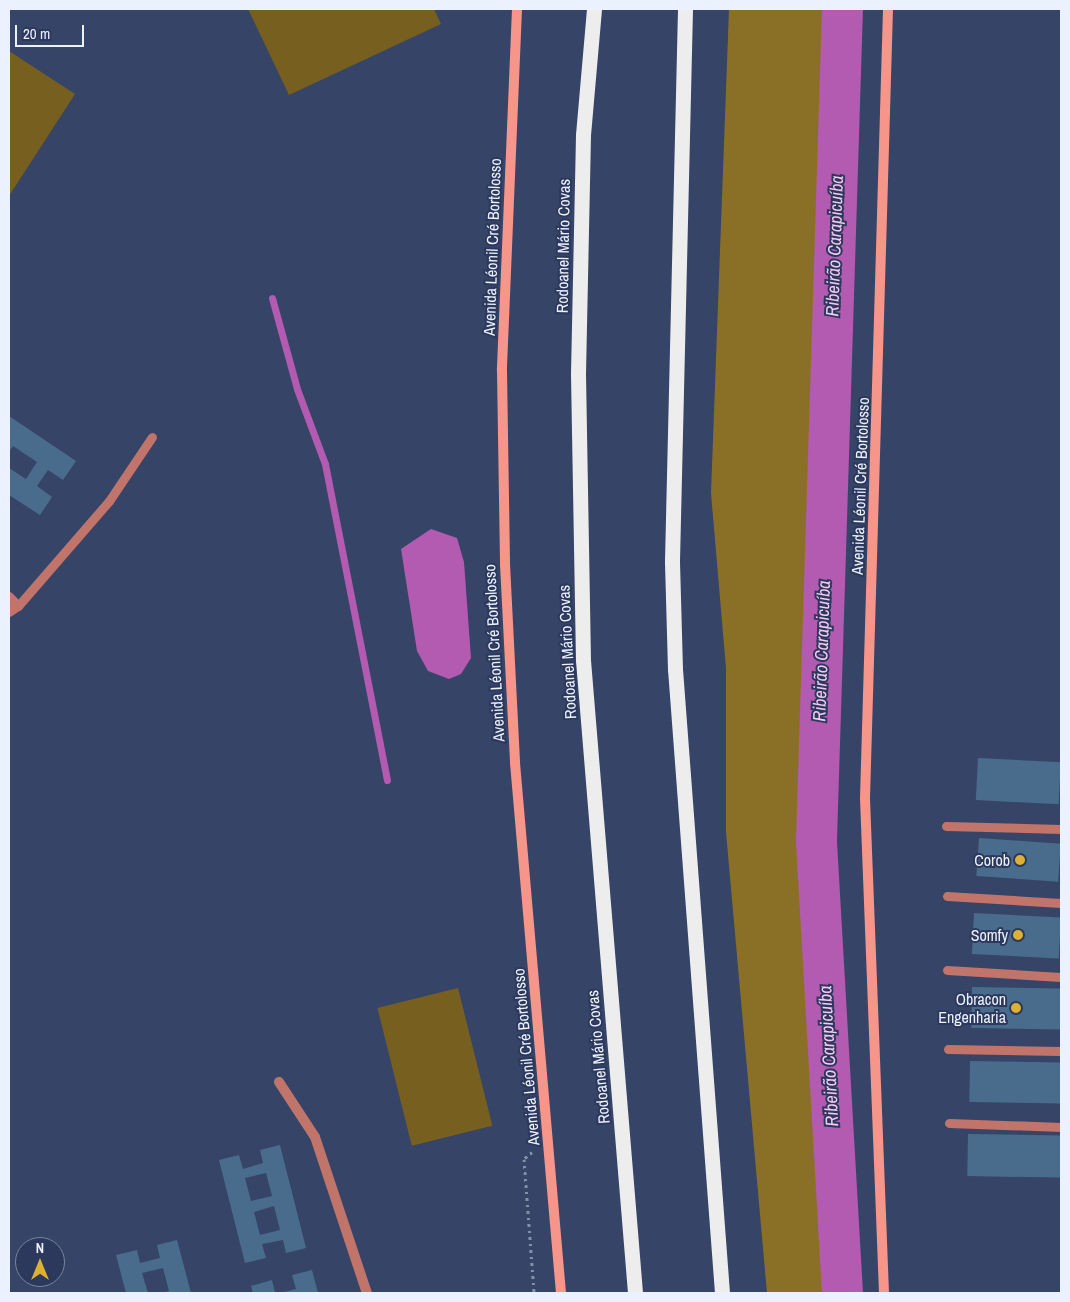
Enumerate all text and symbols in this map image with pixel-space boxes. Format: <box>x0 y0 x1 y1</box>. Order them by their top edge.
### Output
scale bar <box>18 15 86 47</box>
text: 20 m <box>23 23 50 44</box>
street label: Avenida Léonil Cré Bortolosso <box>479 158 505 336</box>
water label: Ribeirão Carapicuíba <box>822 175 848 317</box>
street label: Rodoanel Mário Covas <box>552 179 574 313</box>
street label: Avenida Léonil Cré Bortolosso <box>847 397 873 575</box>
street label: Avenida Léonil Cré Bortolosso <box>480 564 508 742</box>
water label: Ribeirão Carapicuíba <box>809 580 835 722</box>
street label: Rodoanel Mário Covas <box>554 585 580 719</box>
place label: Corob <box>974 850 1010 870</box>
marker: Corob <box>1014 854 1026 866</box>
place label: Somfy <box>971 925 1008 945</box>
marker: Somfy <box>1012 929 1024 941</box>
street label: Avenida Léonil Cré Bortolosso <box>509 968 543 1146</box>
water label: Ribeirão Carapicuíba <box>815 985 843 1127</box>
street label: Rodoanel Mário Covas <box>583 989 613 1125</box>
place label: Obracon Engenharia <box>938 989 1006 1027</box>
marker: Obracon Engenharia <box>1010 1002 1022 1014</box>
north arrow <box>15 1237 65 1287</box>
text: N <box>36 1239 44 1257</box>

